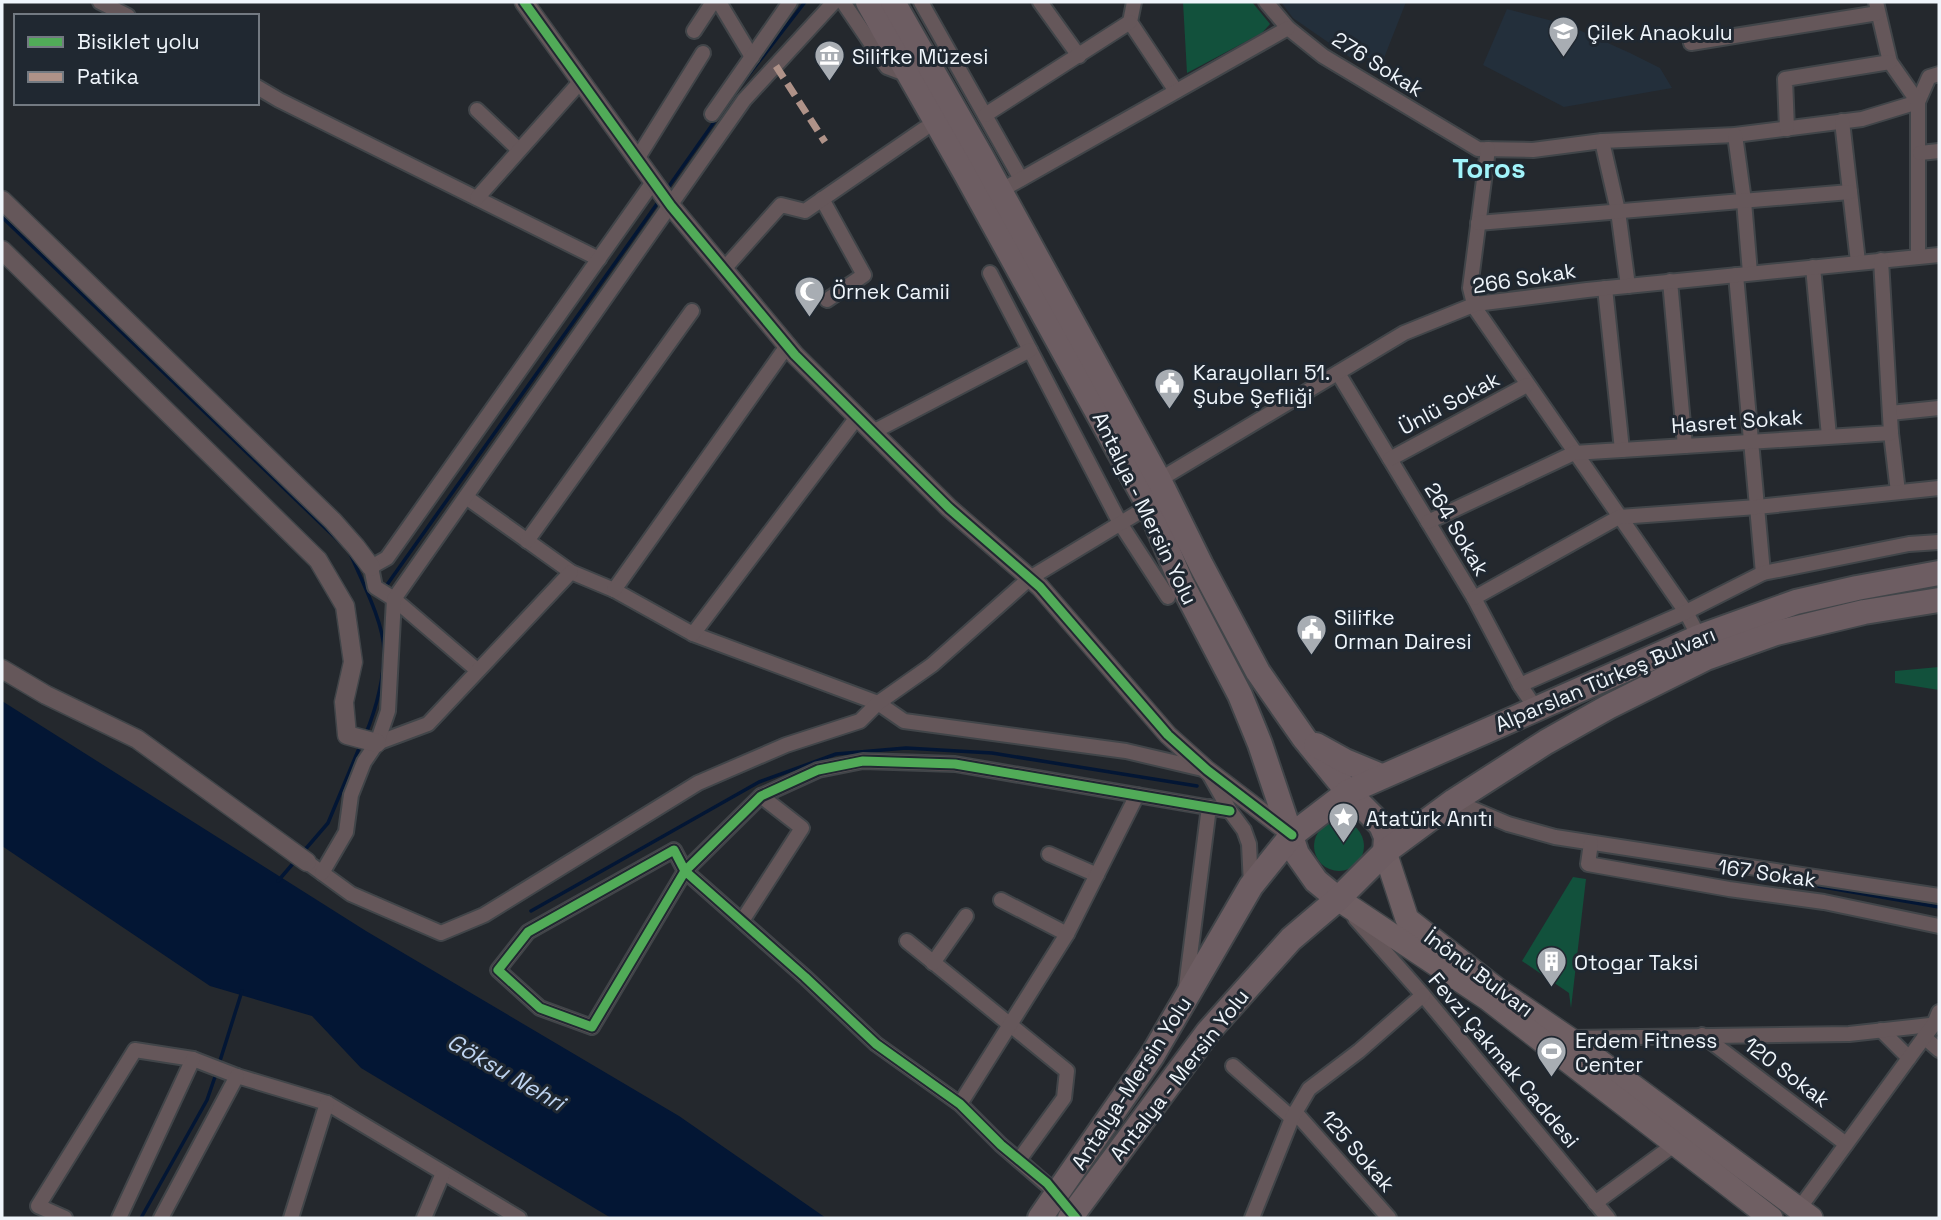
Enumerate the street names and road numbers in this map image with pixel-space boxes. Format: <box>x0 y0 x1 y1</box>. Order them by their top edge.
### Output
street label: 276 Sokak <box>1327 25 1429 103</box>
street label: 266 Sokak <box>1471 257 1577 299</box>
street label: Ünlü Sokak <box>1394 365 1504 441</box>
street label: Hasret Sokak <box>1670 403 1804 439</box>
street label: Antalya - Mersin Yolu <box>1087 407 1203 609</box>
street label: 264 Sokak <box>1419 477 1495 581</box>
street label: Alparslan Türkeş Bulvarı <box>1491 620 1719 738</box>
street label: 167 Sokak <box>1716 853 1818 893</box>
street label: İnönü Bulvarı <box>1419 923 1539 1023</box>
street label: Fevzi Çakmak Caddesi <box>1423 967 1585 1153</box>
street label: Antalya - Mersin Yolu <box>1103 983 1255 1167</box>
street label: Antalya-Mersin Yolu <box>1065 991 1197 1175</box>
street label: 120 Sokak <box>1739 1031 1835 1113</box>
street label: 125 Sokak <box>1315 1105 1401 1197</box>

